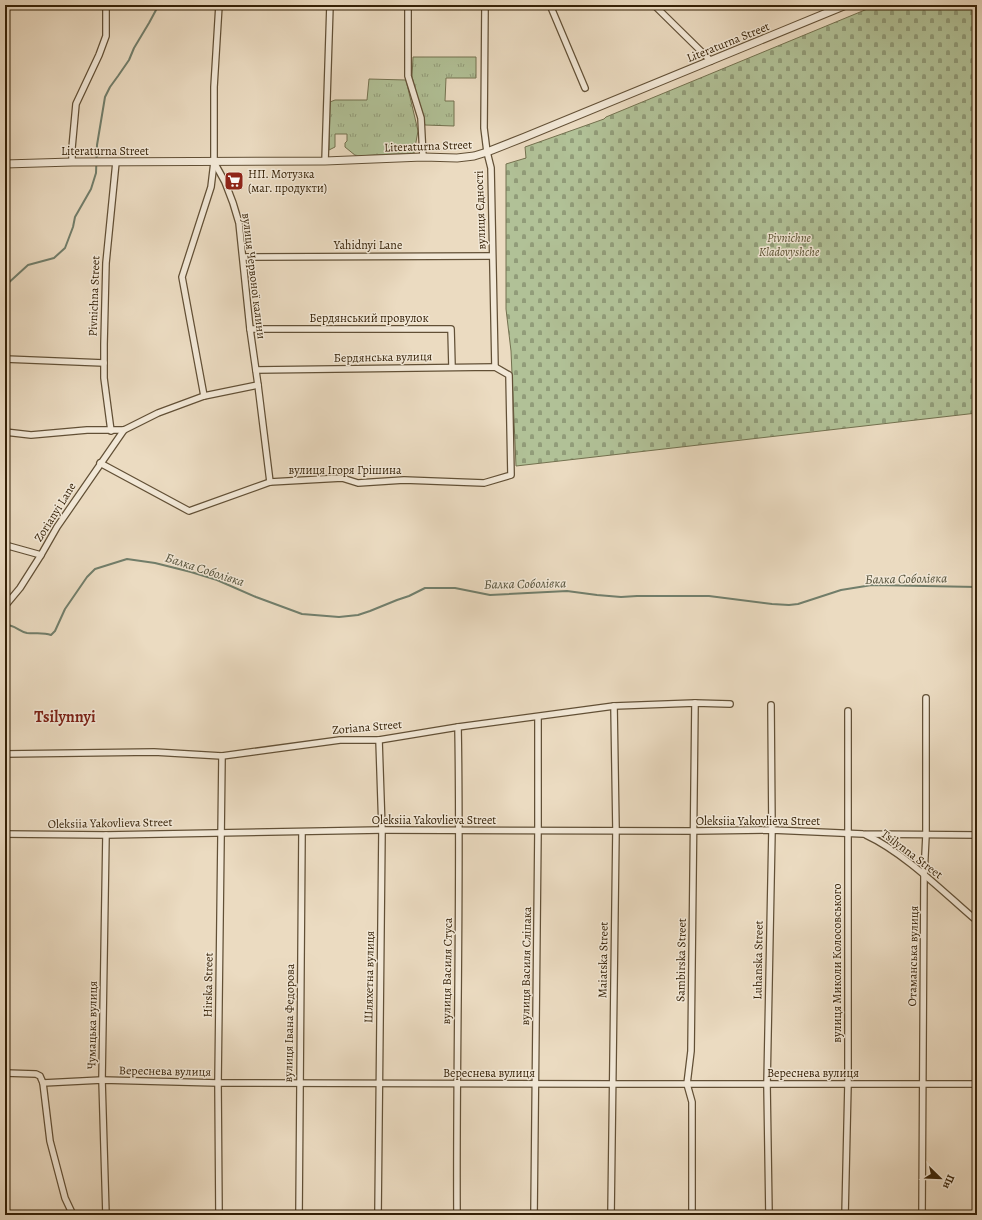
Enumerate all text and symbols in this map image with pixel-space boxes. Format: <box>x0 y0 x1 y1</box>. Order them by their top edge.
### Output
street label: Literaturna Street <box>684 18 772 66</box>
street label: Literaturna Street <box>384 136 472 156</box>
street label: Literaturna Street <box>61 143 149 159</box>
place label: НП. Мотузка (маг. продукти) <box>248 166 327 196</box>
supermarket icon: НП. Мотузка (маг. продукти) <box>223 170 245 192</box>
street label: вулиця Єдності <box>471 170 489 250</box>
street label: вулиця Червоної калини <box>238 212 270 340</box>
park label: Pivnichne Kladovyshche <box>759 230 820 260</box>
street label: Yahidnyi Lane <box>333 237 402 253</box>
street label: Pivnichna Street <box>85 255 103 337</box>
street label: Бердянський провулок <box>309 310 429 326</box>
street label: Бердянська вулиця <box>334 348 433 366</box>
street label: вулиця Ігоря Грішина <box>288 462 402 478</box>
street label: Zorianyi Lane <box>30 479 80 545</box>
water label: Балка Соболівка <box>163 549 247 590</box>
water label: Балка Соболівка <box>865 569 947 588</box>
water label: Балка Соболівка <box>484 574 566 593</box>
district label: Tsilynnyi <box>34 706 96 728</box>
street label: Zoriana Street <box>331 716 403 738</box>
street label: Oleksiia Yakovlieva Street <box>372 812 496 828</box>
street label: Oleksiia Yakovlieva Street <box>696 813 820 829</box>
street label: Oleksiia Yakovlieva Street <box>48 814 172 832</box>
street label: Tsilynna Street <box>878 826 946 882</box>
street label: вулиця Миколи Колосовського <box>829 883 845 1043</box>
street label: Отаманська вулиця <box>904 905 922 1006</box>
street label: вулиця Василя Сліпака <box>517 906 535 1026</box>
street label: вулиця Василя Стуса <box>438 917 456 1024</box>
street label: Sambirska Street <box>672 918 690 1002</box>
street label: Luhanska Street <box>749 920 767 1000</box>
street label: Maiatska Street <box>594 922 612 998</box>
street label: Шляхетна вулиця <box>360 930 378 1023</box>
street label: Hirska Street <box>199 952 217 1018</box>
street label: вулиця Івана Федорова <box>280 963 298 1083</box>
street label: Чумацька вулиця <box>83 981 101 1069</box>
street label: Вереснева вулиця <box>119 1062 211 1080</box>
street label: Вереснева вулиця <box>443 1065 535 1081</box>
street label: Вереснева вулиця <box>767 1065 859 1081</box>
north arrow <box>920 1158 960 1198</box>
text: Пн <box>939 1172 958 1192</box>

